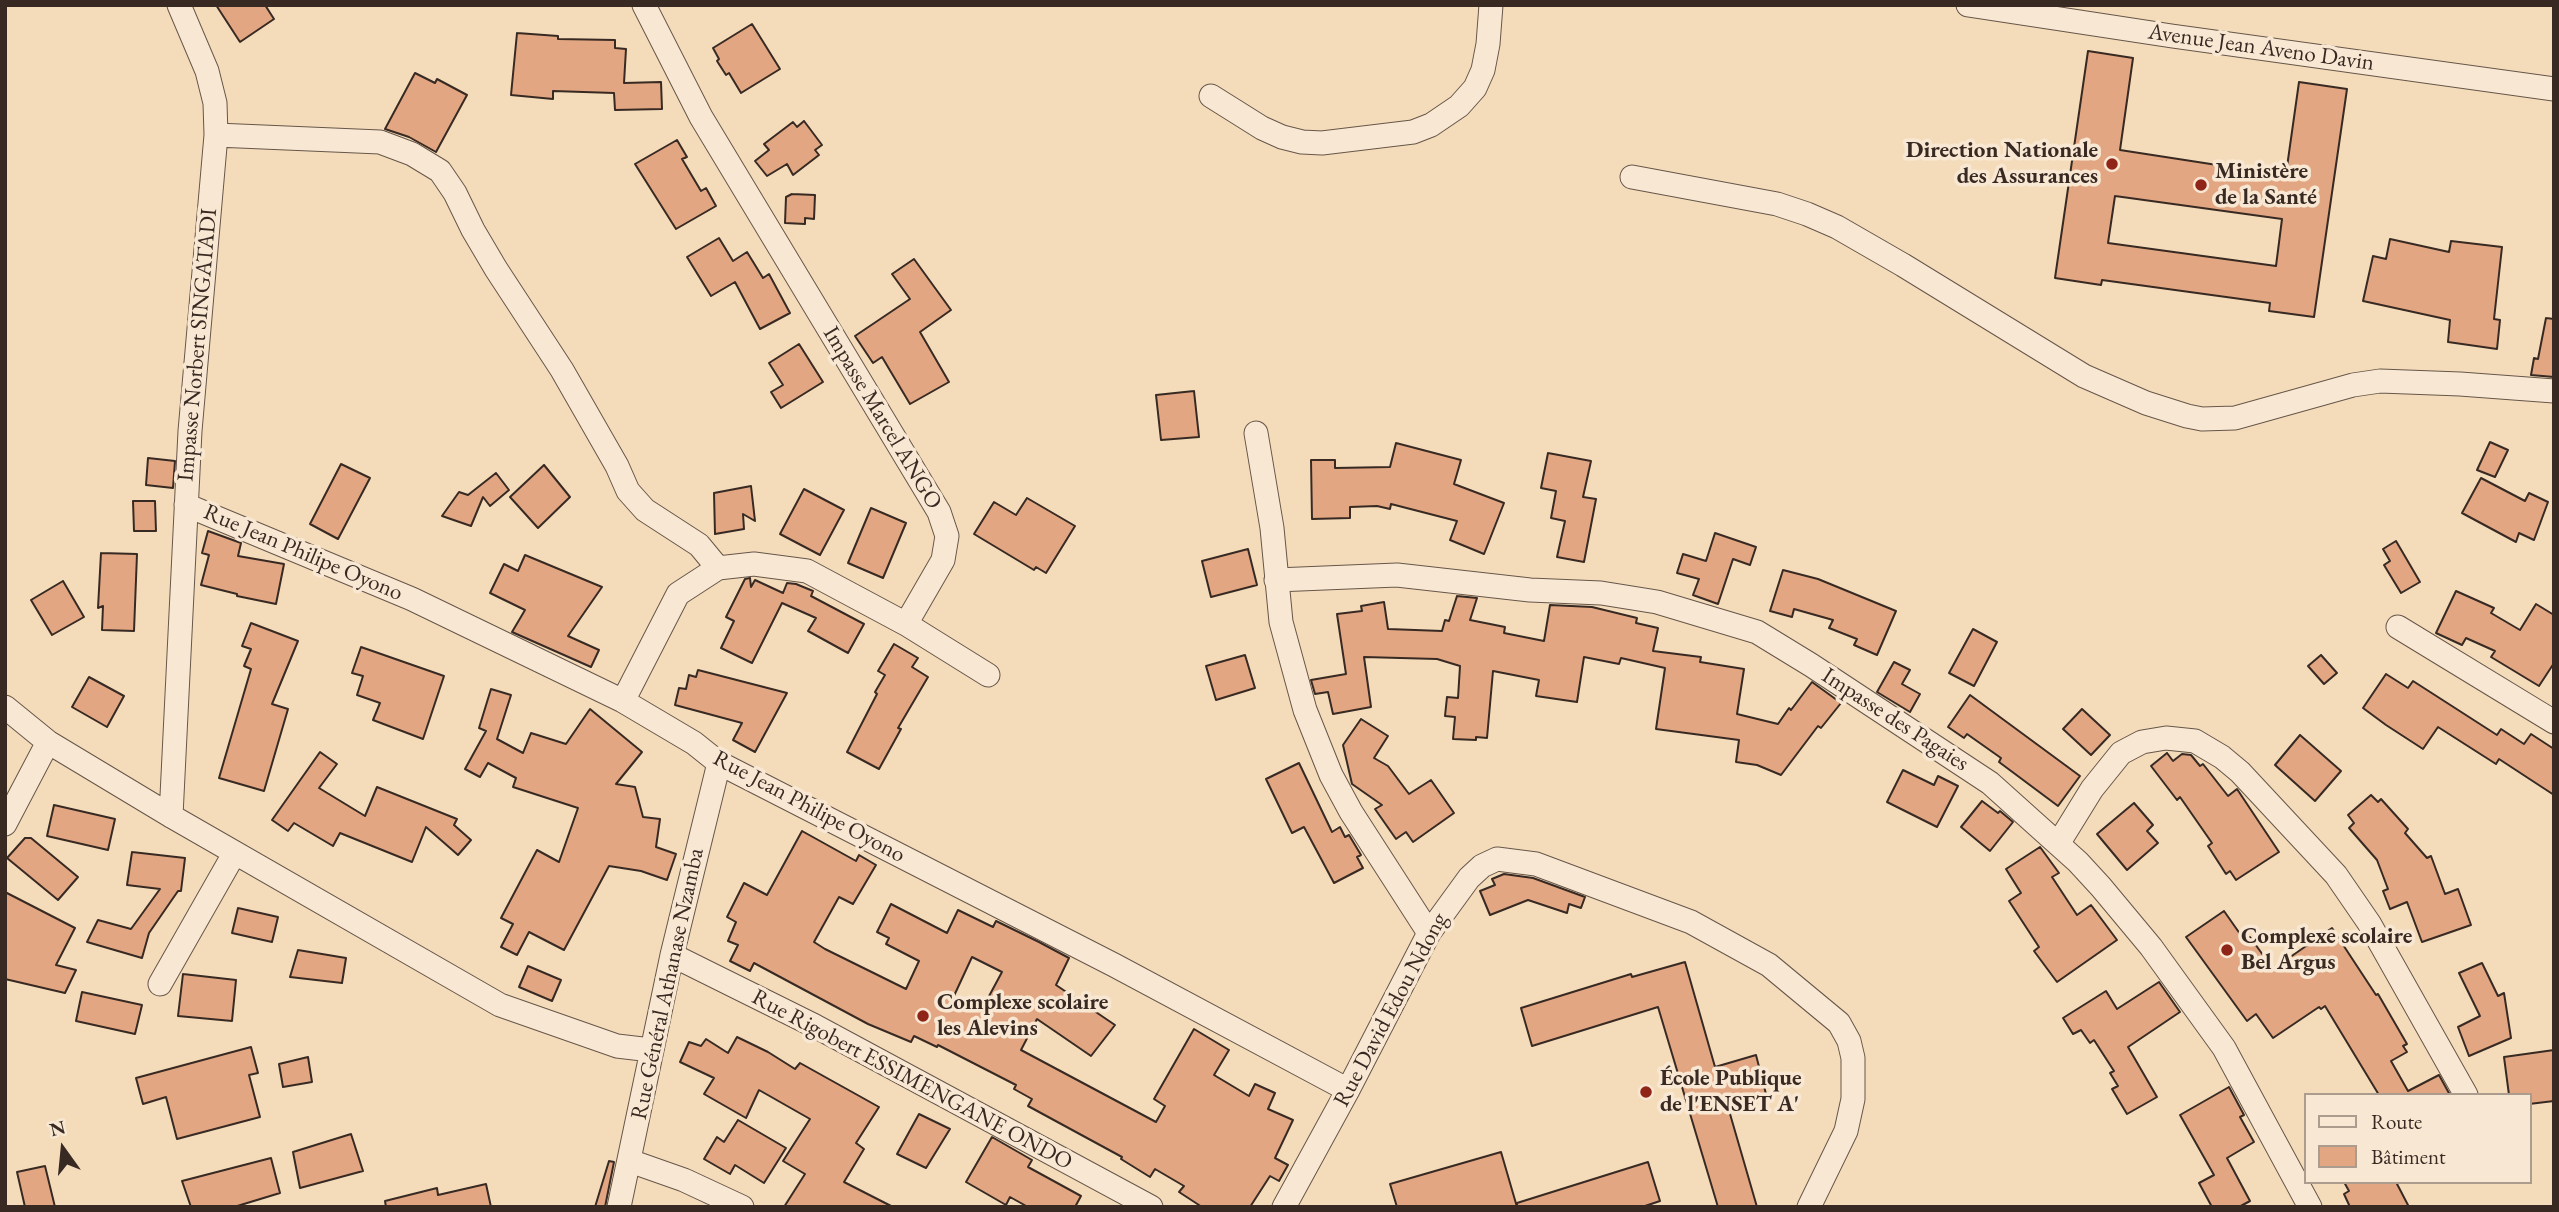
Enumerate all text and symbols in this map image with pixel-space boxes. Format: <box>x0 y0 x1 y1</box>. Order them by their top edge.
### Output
street label: Avenue Jean Aveno Davin <box>2146 18 2376 78</box>
place label: Direction Nationale des Assurances <box>1906 137 2098 191</box>
marker: Direction Nationale des Assurances <box>2104 156 2120 172</box>
place label: Ministère de la Santé <box>2215 158 2317 212</box>
marker: Ministère de la Santé <box>2193 177 2209 193</box>
street label: Impasse Norbert SINGATADI <box>172 207 224 483</box>
street label: Impasse Marcel ANGO <box>817 322 947 514</box>
street label: Rue Jean Philipe Oyono <box>199 499 407 607</box>
street label: Impasse des Pagaies <box>1816 662 1974 778</box>
street label: Rue Jean Philipe Oyono <box>708 745 910 869</box>
street label: Rue Général Athanase Nzamba <box>626 846 710 1122</box>
street label: Rue David Edou Ndong <box>1328 908 1454 1112</box>
place label: Complexe scolaire Bel Argus <box>2241 923 2412 977</box>
marker: Complexe scolaire Bel Argus <box>2219 942 2235 958</box>
street label: Rue Rigobert ESSIMENGANE ONDO <box>747 984 1077 1176</box>
place label: Complexe scolaire les Alevins <box>937 989 1108 1043</box>
marker: Complexe scolaire les Alevins <box>915 1008 931 1024</box>
place label: École Publique de l'ENSET A' <box>1660 1065 1802 1119</box>
marker: École Publique de l'ENSET A' <box>1638 1084 1654 1100</box>
legend <box>2304 1093 2531 1184</box>
text: Route <box>2371 1108 2422 1135</box>
north arrow <box>28 1114 98 1184</box>
text: N <box>47 1114 68 1142</box>
text: Bâtiment <box>2371 1143 2446 1170</box>

